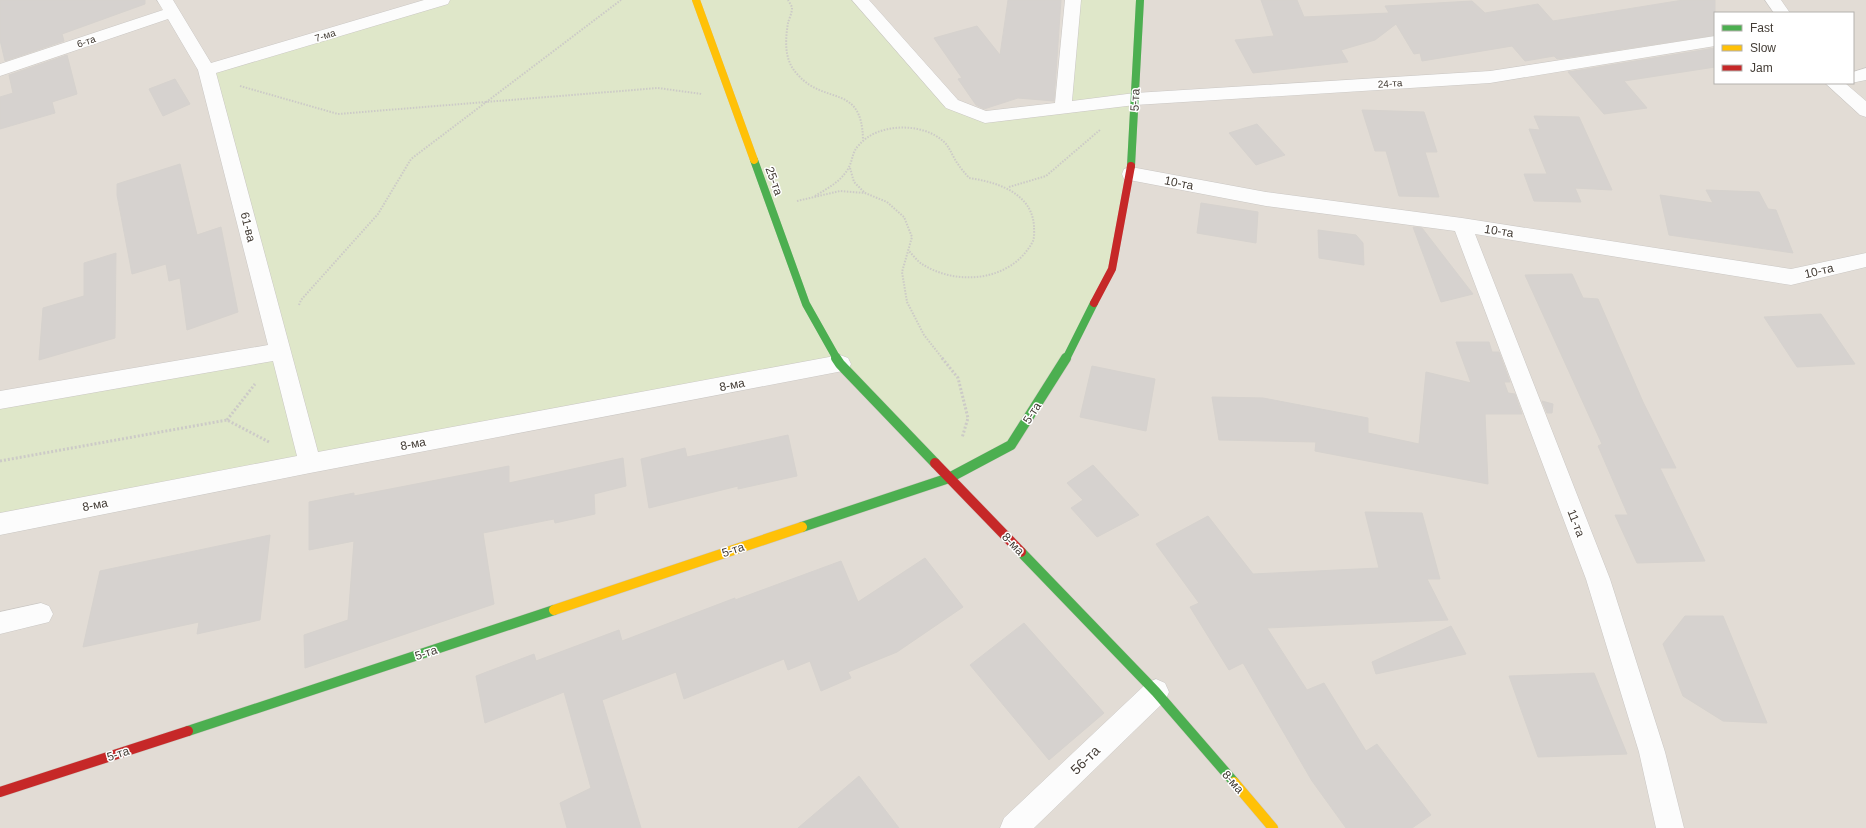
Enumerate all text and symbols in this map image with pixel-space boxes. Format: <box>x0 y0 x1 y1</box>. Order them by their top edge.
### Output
legend <box>1714 12 1854 84</box>
text: Fast <box>1750 21 1774 35</box>
street label: 7-ма <box>313 27 337 44</box>
street label: 6-та <box>75 33 97 50</box>
text: Slow <box>1750 41 1776 55</box>
text: Jam <box>1750 61 1773 75</box>
street label: 24-та <box>1377 77 1403 90</box>
street label: 5-та <box>1127 88 1143 112</box>
street label: 25-та <box>762 165 786 197</box>
street label: 10-та <box>1163 173 1195 193</box>
street label: 61-ва <box>238 211 259 244</box>
street label: 10-та <box>1483 222 1515 240</box>
street label: 10-та <box>1803 261 1835 281</box>
street label: 8-ма <box>718 376 746 394</box>
street label: 5-та <box>1020 399 1044 426</box>
street label: 8-ма <box>399 435 427 453</box>
street label: 8-ма <box>81 496 109 514</box>
street label: 11-та <box>1564 507 1588 539</box>
street label: 8-ма <box>999 530 1027 558</box>
street label: 5-та <box>720 540 746 560</box>
street label: 5-та <box>413 643 439 663</box>
street label: 56-та <box>1067 742 1103 778</box>
street label: 5-та <box>105 744 131 764</box>
street label: 8-ма <box>1219 768 1247 796</box>

